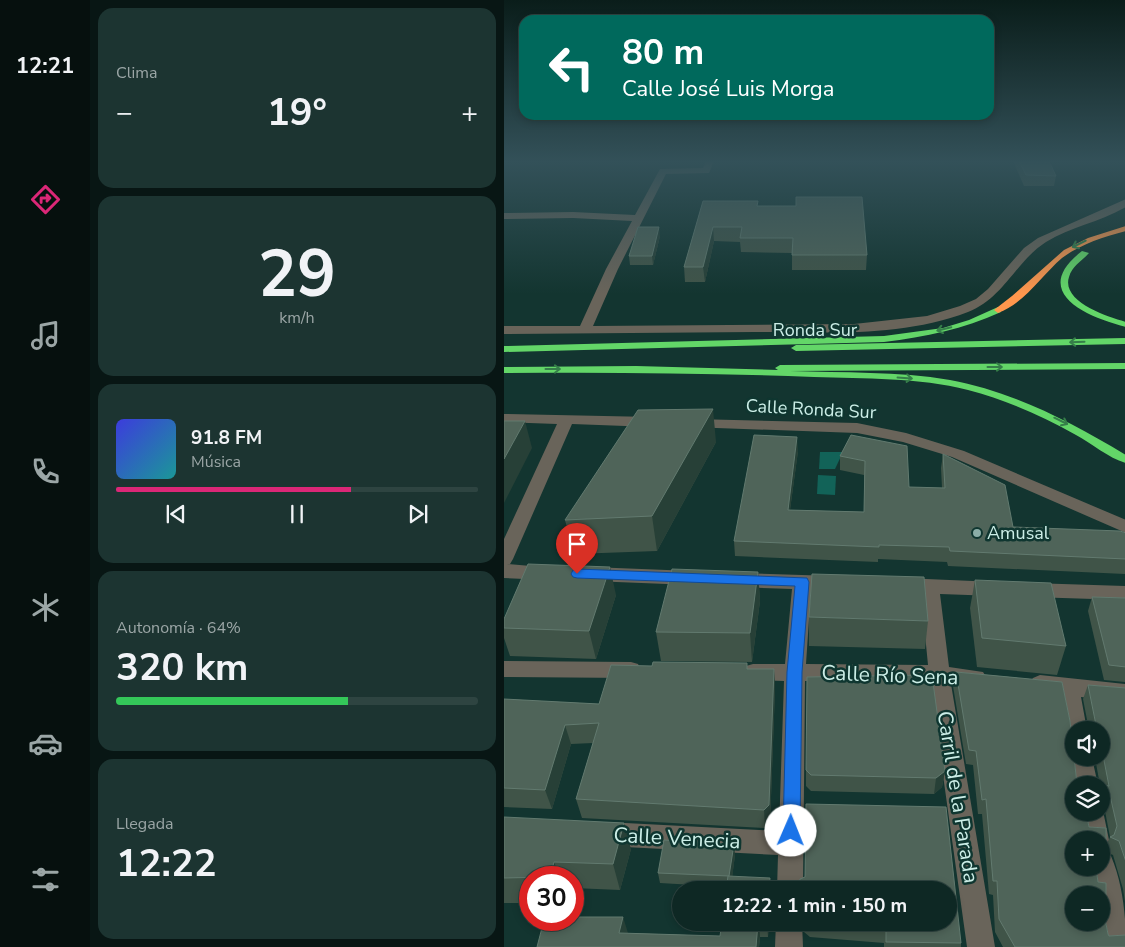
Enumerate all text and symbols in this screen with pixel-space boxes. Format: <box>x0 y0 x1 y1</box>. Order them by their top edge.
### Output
text: 80 m <box>622 29 704 76</box>
icon: left <box>539 35 604 100</box>
text: 12:21 <box>16 51 74 81</box>
text: Clima <box>116 62 157 84</box>
text: Calle José Luis Morga <box>622 74 834 104</box>
text: 19° <box>267 87 327 138</box>
text: − <box>116 94 133 132</box>
text: + <box>461 94 478 132</box>
icon: directions <box>28 182 63 217</box>
text: 29 <box>258 230 336 319</box>
one-way arrow <box>1072 240 1087 250</box>
text: km/h <box>279 307 315 329</box>
icon: music <box>28 318 63 353</box>
street label: Ronda Sur <box>773 318 858 342</box>
one-way arrow <box>937 325 953 335</box>
one-way arrow <box>1069 338 1085 347</box>
one-way arrow <box>986 362 1003 372</box>
one-way arrow <box>544 364 560 374</box>
one-way arrow <box>897 373 913 382</box>
street label: Calle Ronda Sur <box>745 394 877 424</box>
one-way arrow <box>1053 417 1068 426</box>
text: 91.8 FM <box>191 425 262 451</box>
text: Música <box>191 451 241 473</box>
icon: phone <box>28 454 63 489</box>
icon: previous <box>162 500 190 528</box>
icon: pause <box>283 500 311 528</box>
icon: next <box>404 500 432 528</box>
place label: Amusal <box>987 521 1050 545</box>
pin <box>556 523 598 574</box>
marker: Amusal <box>971 527 983 539</box>
icon: arrive <box>563 530 591 558</box>
icon: climate <box>28 590 63 625</box>
text: Autonomía · 64% <box>116 617 241 639</box>
text: 320 km <box>116 642 248 693</box>
street label: Calle Río Sena <box>821 659 959 691</box>
street label: Carril de la Parada <box>931 709 985 885</box>
map controls <box>1065 721 1110 931</box>
button: sound <box>1065 721 1110 766</box>
icon: car <box>28 726 63 761</box>
button: layers <box>1065 776 1110 821</box>
position arrow <box>764 804 816 856</box>
text: Llegada <box>116 813 174 835</box>
street label: Calle Venecia <box>613 821 741 855</box>
button: + <box>1065 831 1110 876</box>
text: 12:22 <box>116 838 217 889</box>
icon: filters <box>28 862 63 897</box>
speed limit sign: 30 <box>519 866 584 931</box>
button: − <box>1065 886 1110 931</box>
text: 12:22 · 1 min · 150 m <box>722 893 907 919</box>

